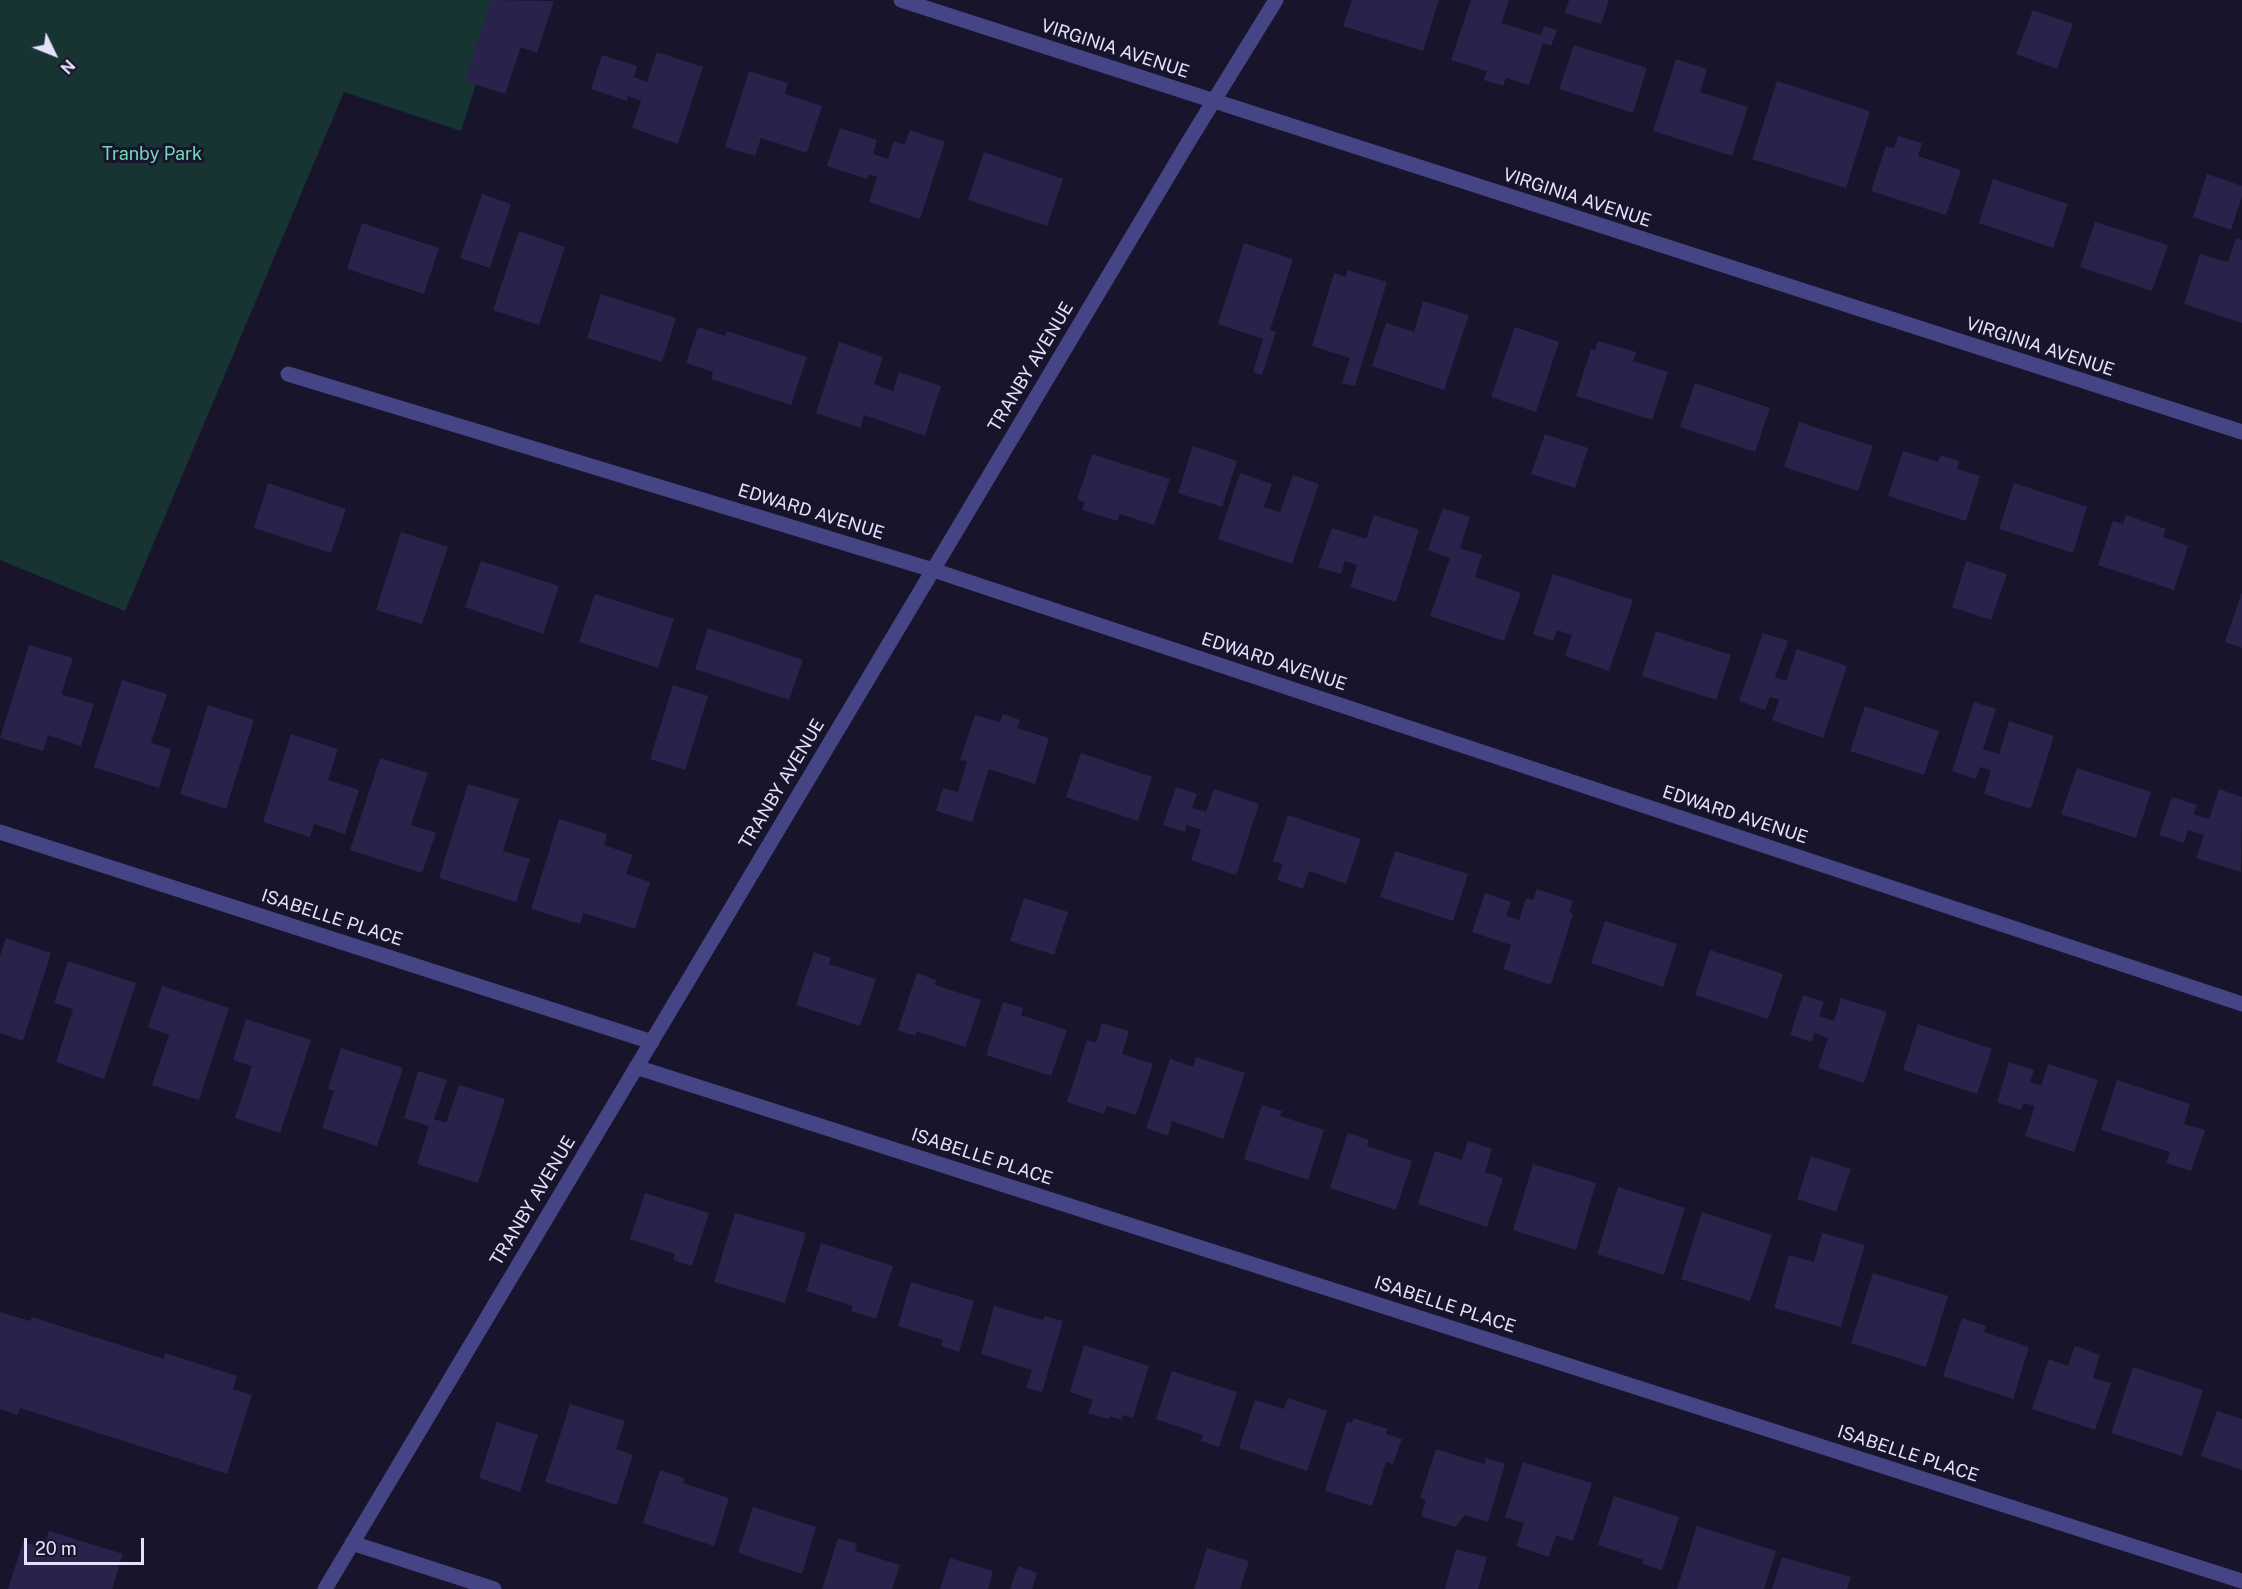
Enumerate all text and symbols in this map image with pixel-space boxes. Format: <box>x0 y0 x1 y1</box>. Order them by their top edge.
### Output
street label: VIRGINIA AVENUE <box>1038 15 1192 83</box>
north arrow <box>24 24 84 84</box>
text: N <box>56 56 79 78</box>
park label: Tranby Park <box>102 143 202 165</box>
street label: VIRGINIA AVENUE <box>1500 164 1654 232</box>
street label: TRANBY AVENUE <box>984 298 1078 436</box>
street label: VIRGINIA AVENUE <box>1963 313 2117 381</box>
street label: EDWARD AVENUE <box>735 480 887 544</box>
street label: EDWARD AVENUE <box>1199 628 1349 696</box>
street label: TRANBY AVENUE <box>735 715 829 853</box>
street label: EDWARD AVENUE <box>1660 781 1810 849</box>
street label: ISABELLE PLACE <box>259 885 405 951</box>
street label: ISABELLE PLACE <box>909 1124 1055 1190</box>
street label: TRANBY AVENUE <box>486 1132 580 1270</box>
street label: ISABELLE PLACE <box>1372 1272 1518 1338</box>
street label: ISABELLE PLACE <box>1835 1421 1981 1487</box>
scale bar <box>27 1526 147 1564</box>
text: 20 m <box>35 1538 77 1559</box>

